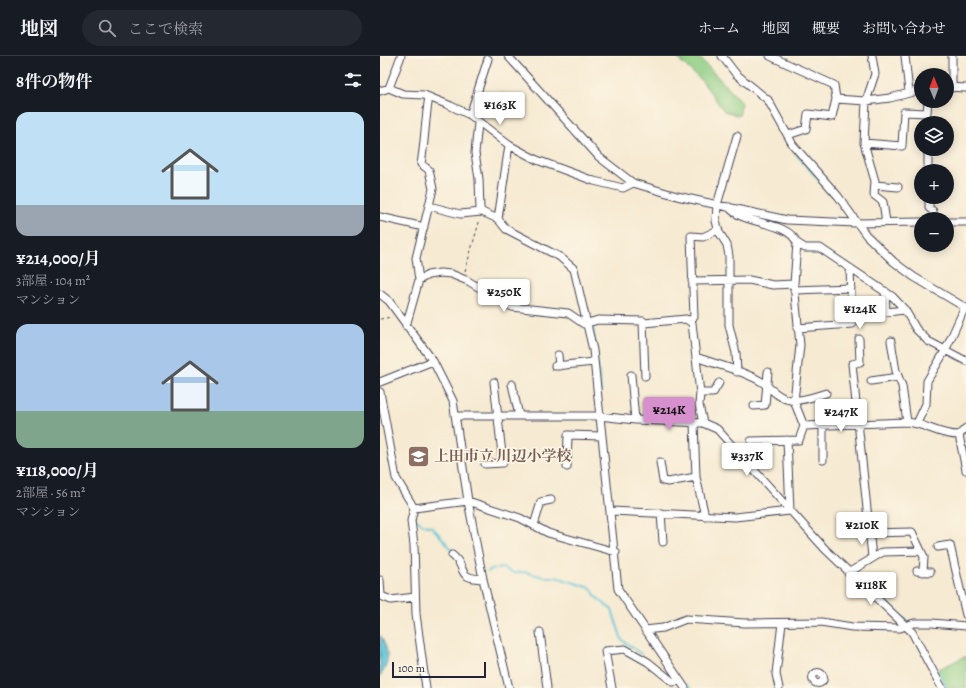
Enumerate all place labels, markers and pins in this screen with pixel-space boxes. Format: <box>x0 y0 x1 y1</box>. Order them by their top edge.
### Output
pin: ¥163K <box>472 92 528 126</box>
pin: ¥250K <box>476 279 532 313</box>
pin: ¥124K <box>832 296 888 330</box>
pin: ¥214K <box>641 397 697 431</box>
pin: ¥247K <box>813 399 869 433</box>
school or university icon: 上田市立 川辺小学校 <box>406 443 432 469</box>
pin: ¥337K <box>719 443 775 477</box>
place label: 上田市立 川辺小学校 <box>434 446 572 466</box>
pin: ¥210K <box>834 512 890 546</box>
pin: ¥118K <box>843 572 899 606</box>

